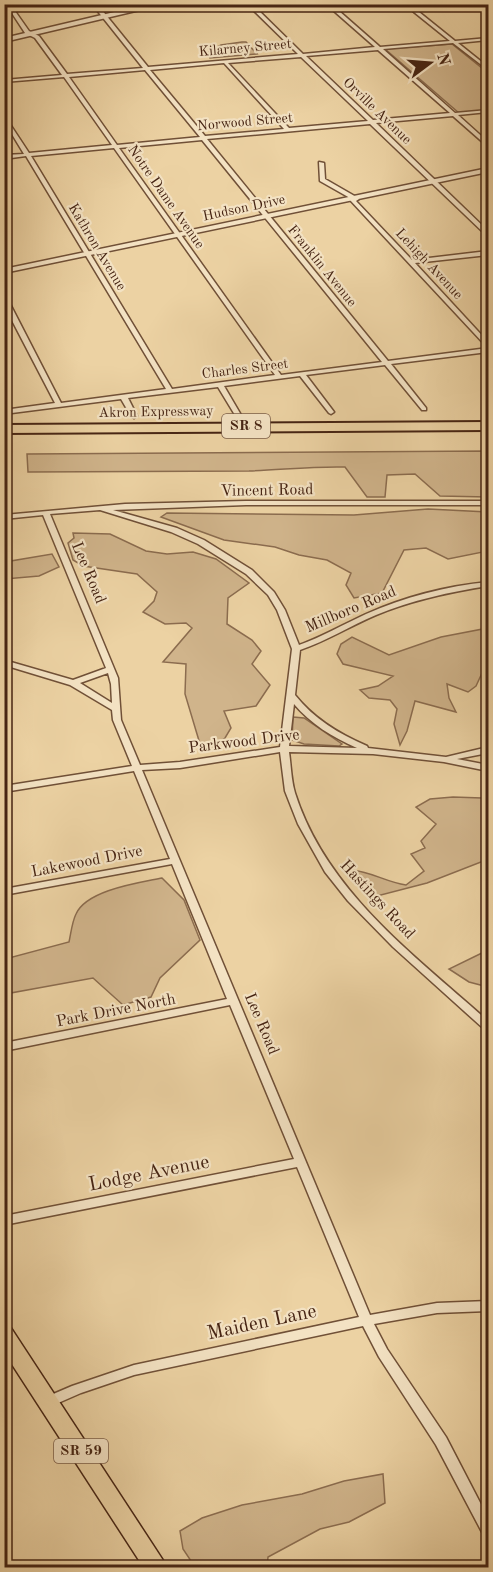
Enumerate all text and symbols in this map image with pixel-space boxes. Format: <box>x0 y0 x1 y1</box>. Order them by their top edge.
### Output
north arrow <box>400 33 460 93</box>
street label: Kilarney Street <box>198 37 292 59</box>
text: N <box>433 51 452 68</box>
street label: Orville Avenue <box>340 75 414 147</box>
street label: Norwood Street <box>197 111 293 133</box>
street label: Notre Dame Avenue <box>125 143 207 251</box>
street label: Hudson Drive <box>201 192 287 224</box>
street label: Kathron Avenue <box>66 201 128 293</box>
street label: Franklin Avenue <box>285 223 359 309</box>
street label: Lehigh Avenue <box>393 226 465 302</box>
street label: Charles Street <box>201 357 289 381</box>
street label: Akron Expressway <box>98 404 214 420</box>
road number: SR 8 <box>222 414 270 438</box>
street label: Vincent Road <box>220 482 314 500</box>
street label: Lee Road <box>68 540 108 606</box>
street label: Millboro Road <box>303 584 399 636</box>
street label: Parkwood Drive <box>188 727 300 757</box>
street label: Lakewood Drive <box>30 843 144 881</box>
street label: Hastings Road <box>336 857 418 943</box>
street label: Lee Road <box>241 991 281 1057</box>
street label: Park Drive North <box>55 992 177 1030</box>
street label: Lodge Avenue <box>87 1152 211 1196</box>
street label: Maiden Lane <box>205 1302 319 1344</box>
road number: SR 59 <box>54 1439 108 1463</box>

